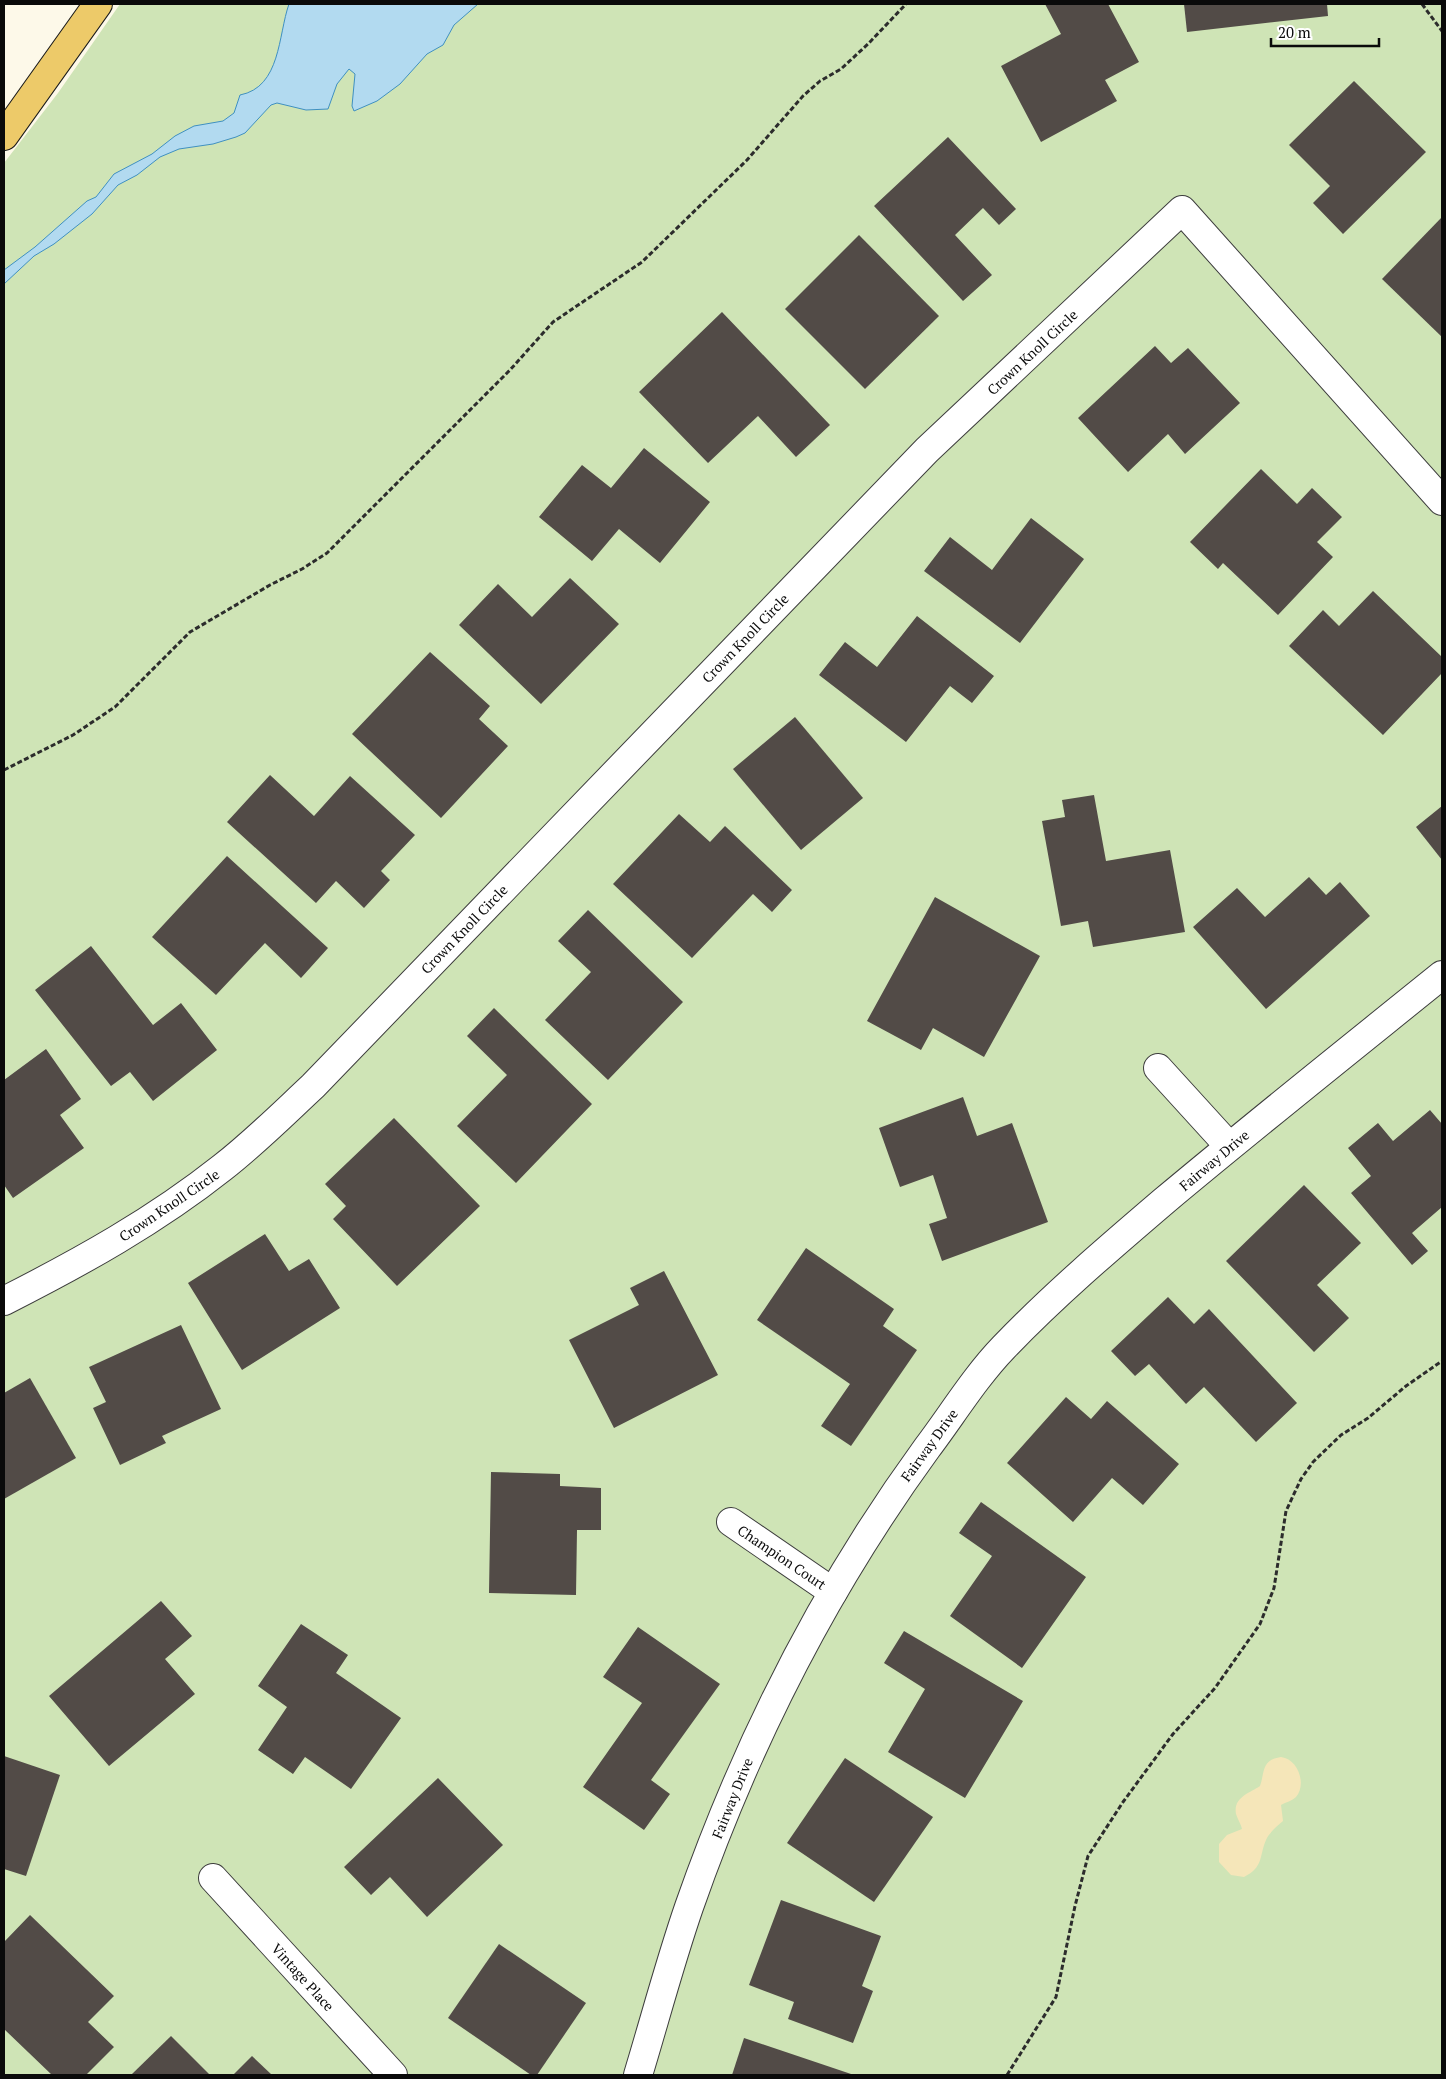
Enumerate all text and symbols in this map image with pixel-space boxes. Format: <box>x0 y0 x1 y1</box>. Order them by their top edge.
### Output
scale bar <box>1271 15 1378 47</box>
text: 20 m <box>1278 22 1311 42</box>
street label: Crown Knoll Circle <box>983 305 1081 399</box>
street label: Crown Knoll Circle <box>697 589 793 687</box>
street label: Crown Knoll Circle <box>416 880 512 978</box>
street label: Fairway Drive <box>1175 1125 1253 1195</box>
street label: Crown Knoll Circle <box>115 1164 223 1246</box>
street label: Fairway Drive <box>896 1405 962 1485</box>
street label: Champion Court <box>734 1520 831 1594</box>
street label: Fairway Drive <box>707 1755 757 1841</box>
street label: Vintage Place <box>267 1939 339 2015</box>

